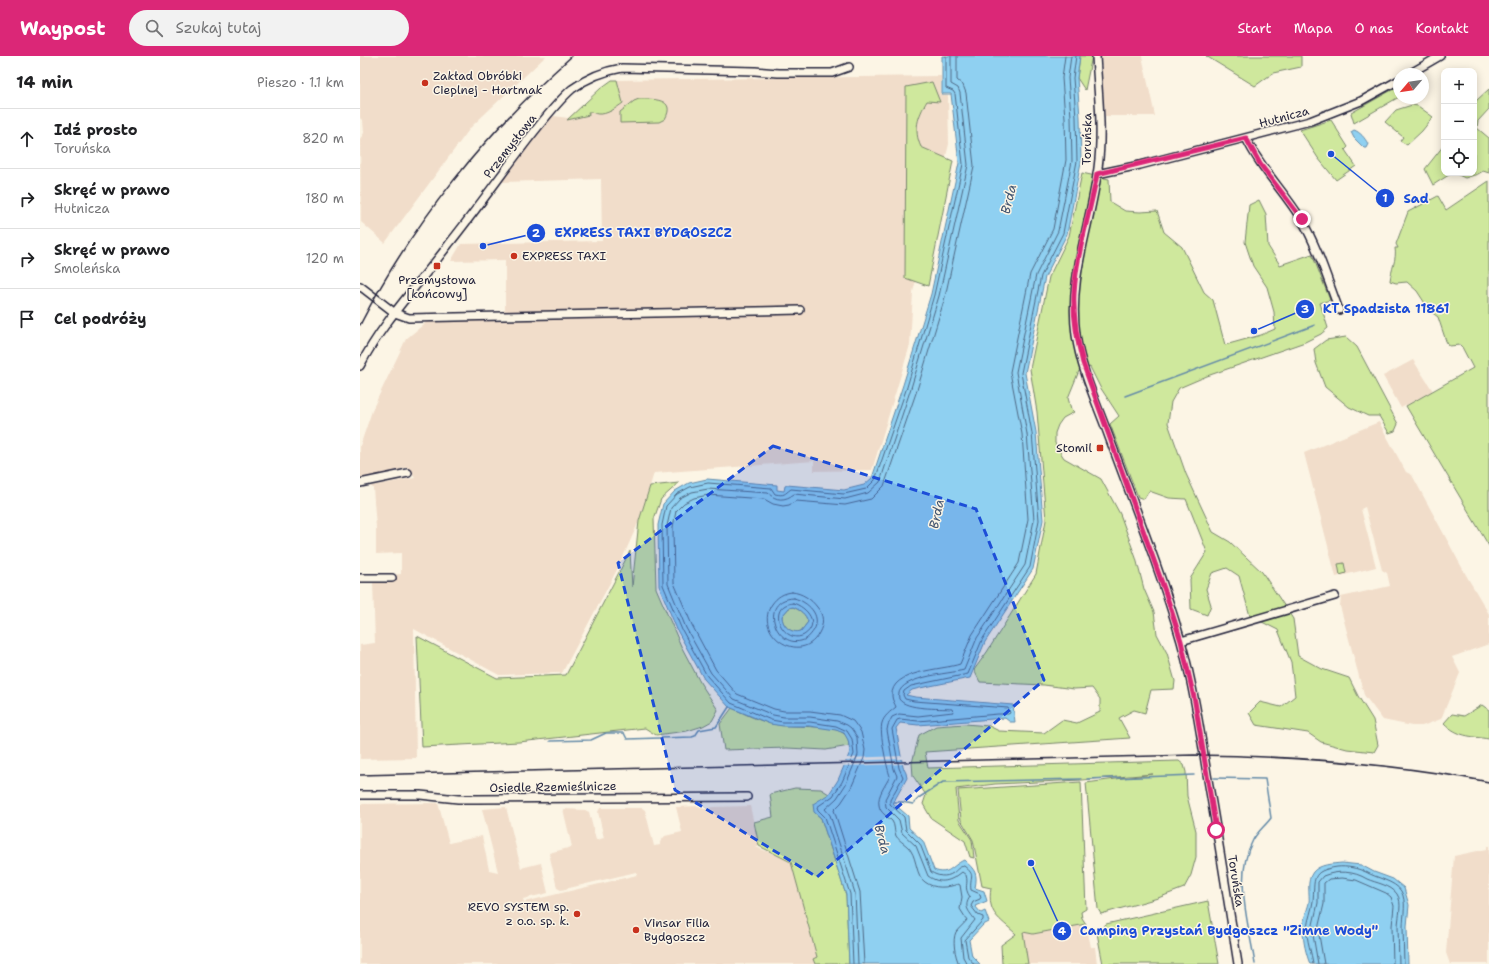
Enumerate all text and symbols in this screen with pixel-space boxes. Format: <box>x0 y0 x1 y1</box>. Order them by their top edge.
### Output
search box <box>129 10 409 46</box>
text: Waypost <box>20 16 105 41</box>
icon: search <box>143 17 165 39</box>
text: Szukaj tutaj <box>175 18 261 38</box>
text: Start <box>1237 19 1272 37</box>
text: Mapa <box>1294 19 1332 37</box>
text: O nas <box>1354 19 1393 37</box>
text: Kontakt <box>1415 19 1469 37</box>
place label: Zakład Obróbki Cieplnej - Hartmak <box>433 68 543 98</box>
north arrow <box>1393 68 1429 104</box>
map controls <box>1441 68 1477 176</box>
button: + <box>1441 68 1477 104</box>
text: 14 min <box>16 71 73 93</box>
text: Pieszo · 1.1 km <box>257 74 344 91</box>
marker: Zakład Obróbki Cieplnej - Hartmak <box>420 78 430 88</box>
street label: Hutnicza <box>1257 102 1311 131</box>
button: − <box>1441 104 1477 140</box>
street label: Przemysłowa <box>480 110 540 181</box>
street label: Toruńska <box>1079 112 1095 165</box>
text: Idź prosto <box>54 120 138 140</box>
icon: ahead <box>16 128 38 150</box>
text: 820 m <box>302 130 344 147</box>
text: Toruńska <box>54 140 111 157</box>
button: locate <box>1441 140 1477 176</box>
text: Skręć w prawo <box>54 180 170 200</box>
water label: Brda <box>997 183 1020 216</box>
callout: Sad <box>1375 186 1437 211</box>
icon: right <box>16 188 38 210</box>
text: 180 m <box>305 190 344 207</box>
text: 1 <box>1382 190 1388 206</box>
text: Sad <box>1403 190 1429 207</box>
text: Hutnicza <box>54 200 110 217</box>
route end <box>1293 210 1311 228</box>
callout: EXPRESS TAXI BYDGOSZCZ <box>526 220 740 245</box>
text: EXPRESS TAXI BYDGOSZCZ <box>554 224 732 241</box>
text: 2 <box>532 225 541 241</box>
text: Skręć w prawo <box>54 240 170 260</box>
icon: right <box>16 248 38 270</box>
place label: EXPRESS TAXI <box>522 248 607 264</box>
text: 120 m <box>306 250 344 267</box>
marker: EXPRESS TAXI <box>509 251 519 261</box>
text: Smoleńska <box>54 260 120 277</box>
marker: Przemysłowa [końcowy] <box>432 261 442 271</box>
place label: Przemysłowa [końcowy] <box>398 272 476 302</box>
callout: KT Spadzista 11861 <box>1295 296 1458 321</box>
text: KT Spadzista 11861 <box>1323 300 1449 317</box>
text: 3 <box>1301 301 1309 317</box>
icon: arrive <box>16 308 38 330</box>
text: Cel podróży <box>54 309 146 329</box>
place label: Stomil <box>1056 440 1092 456</box>
marker: Stomil <box>1095 443 1105 453</box>
water label: Brda <box>925 498 948 530</box>
street label: Osiedle Rzemieślnicze <box>489 778 617 796</box>
route start <box>1207 821 1225 839</box>
water label: Brda <box>870 823 895 856</box>
street label: Toruńska <box>1224 854 1248 909</box>
place label: REVO SYSTEM sp. z o.o. sp. k. <box>468 899 569 929</box>
marker: REVO SYSTEM sp. z o.o. sp. k. <box>572 909 582 919</box>
place label: Vinsar Filia Bydgoszcz <box>644 915 710 945</box>
callout: Camping Przystań Bydgoszcz "Zimne Wody" <box>1052 918 1386 943</box>
text: Camping Przystań Bydgoszcz "Zimne Wody" <box>1080 922 1378 939</box>
text: 4 <box>1058 923 1067 939</box>
marker: Vinsar Filia Bydgoszcz <box>631 925 641 935</box>

